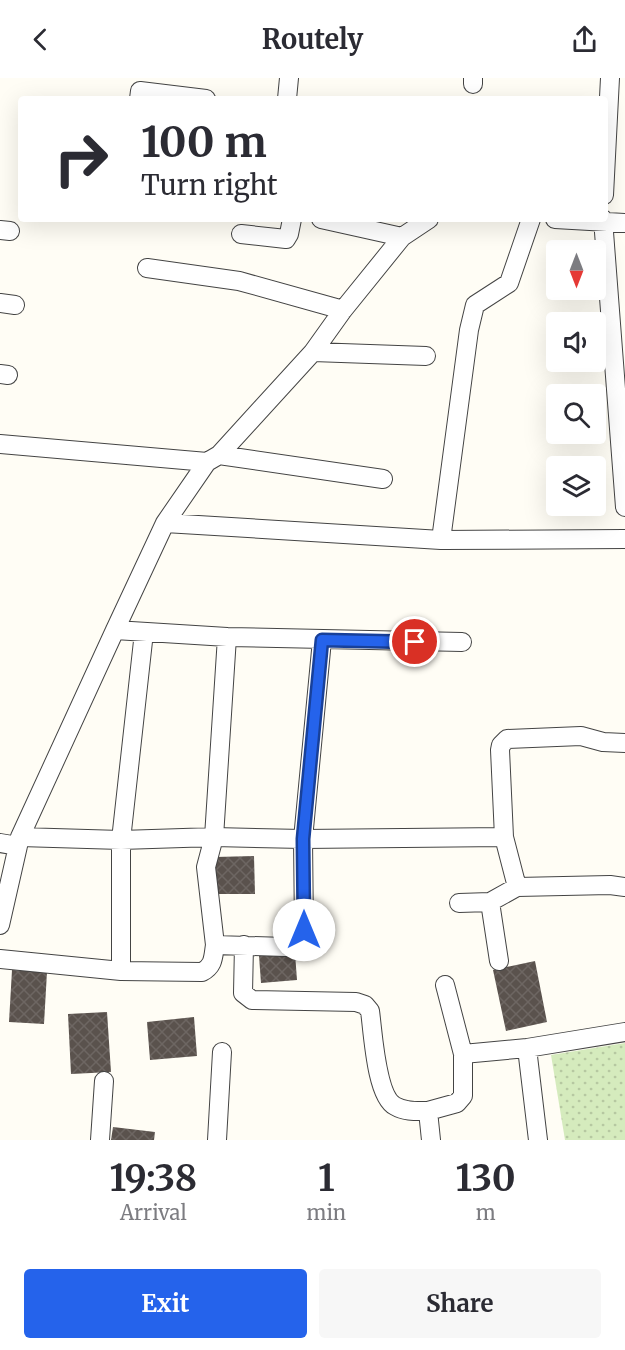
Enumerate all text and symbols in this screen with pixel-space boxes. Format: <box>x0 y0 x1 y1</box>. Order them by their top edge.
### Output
text: Routely <box>262 22 363 56</box>
icon: back <box>24 23 57 56</box>
icon: share <box>568 23 601 56</box>
text: 100 m <box>141 116 267 168</box>
icon: right <box>42 120 120 198</box>
text: Turn right <box>141 168 278 202</box>
north arrow <box>546 240 606 300</box>
map controls <box>546 240 606 516</box>
button: sound <box>546 312 606 372</box>
button: search <box>546 384 606 444</box>
button: layers <box>546 456 606 516</box>
pin <box>389 616 440 667</box>
icon: arrive <box>398 625 431 658</box>
position arrow <box>272 898 336 962</box>
text: 19:38 <box>109 1156 197 1201</box>
text: 1 <box>318 1156 335 1201</box>
text: 130 <box>456 1156 516 1201</box>
text: Arrival <box>120 1200 187 1225</box>
text: min <box>307 1200 346 1225</box>
text: m <box>476 1200 496 1225</box>
button: Exit <box>24 1269 307 1338</box>
button: Share <box>319 1269 601 1338</box>

